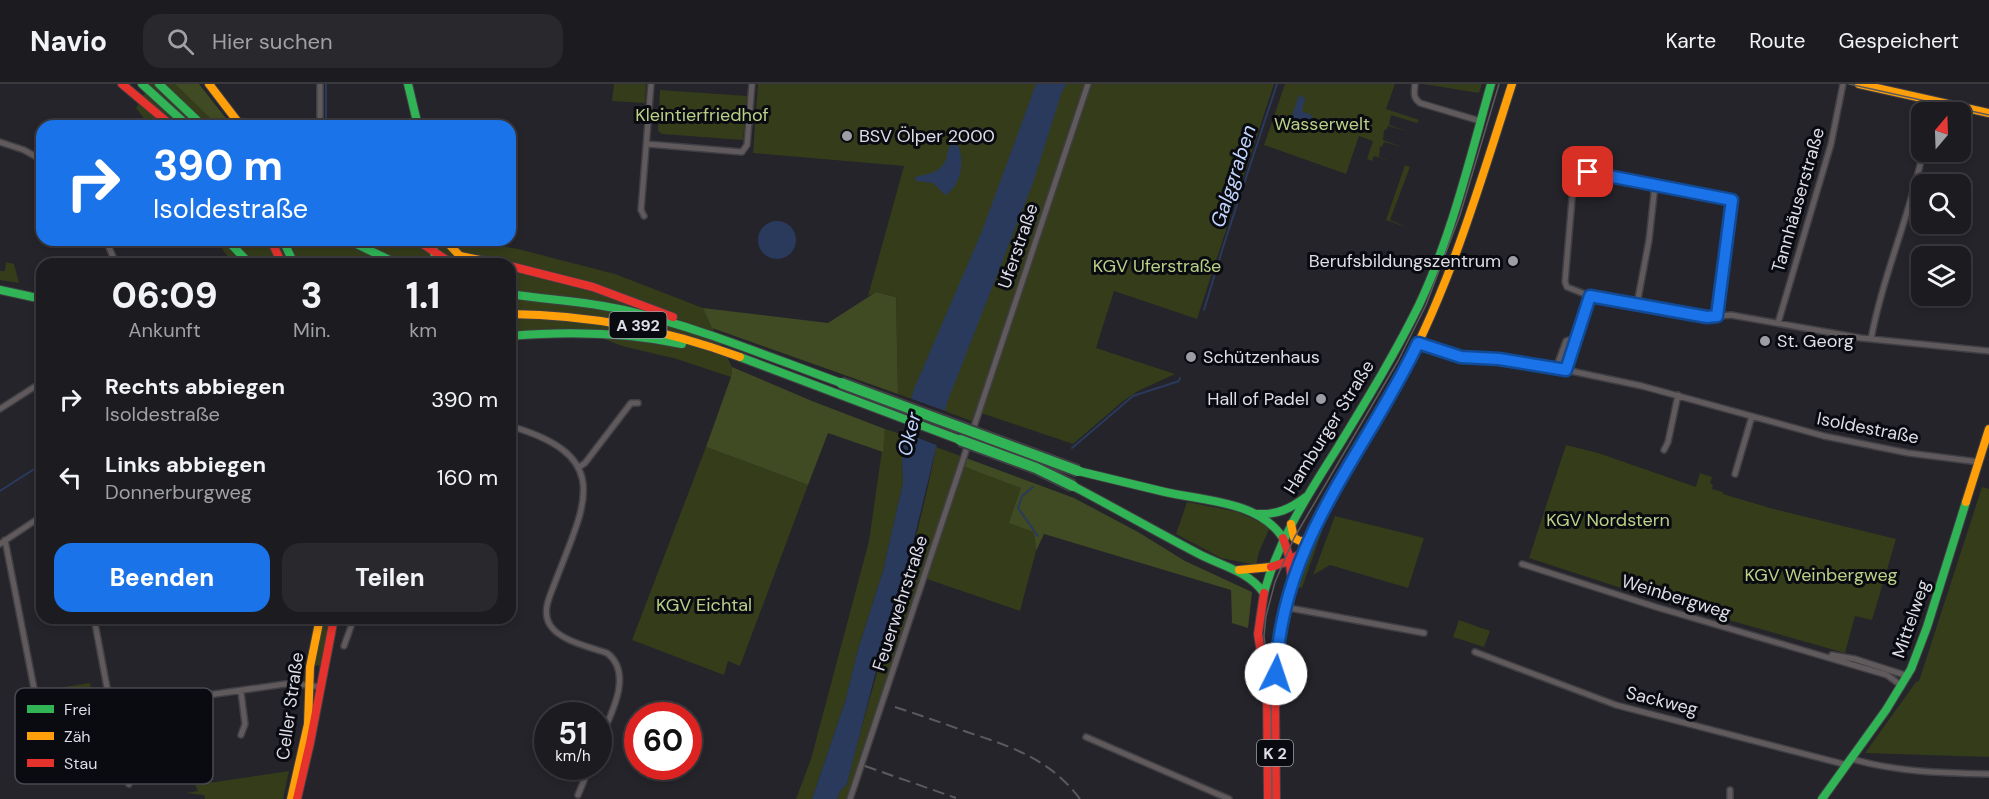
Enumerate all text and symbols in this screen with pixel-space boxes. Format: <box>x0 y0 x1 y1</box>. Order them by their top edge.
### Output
search box <box>143 14 563 68</box>
text: Navio <box>30 23 107 60</box>
icon: search <box>164 25 197 58</box>
text: Hier suchen <box>212 27 333 56</box>
text: Karte <box>1665 27 1716 55</box>
text: Route <box>1749 27 1805 55</box>
text: Gespeichert <box>1838 27 1959 55</box>
north arrow <box>1911 102 1971 162</box>
map controls <box>1911 102 1971 306</box>
park label: Kleintierfriedhof <box>635 103 769 127</box>
park label: Wasserwelt <box>1274 112 1370 136</box>
water label: Galggraben <box>1204 121 1262 231</box>
place label: BSV Ölper 2000 <box>859 124 995 148</box>
street label: Tannhäuserstraße <box>1766 125 1830 275</box>
marker: BSV Ölper 2000 <box>840 129 854 143</box>
text: 390 m <box>153 138 283 193</box>
icon: right <box>54 144 132 222</box>
pin <box>1562 146 1613 197</box>
icon: arrive <box>1571 155 1604 188</box>
button: search <box>1911 174 1971 234</box>
text: Isoldestraße <box>153 191 308 226</box>
street label: Uferstraße <box>992 200 1044 292</box>
button: layers <box>1911 246 1971 306</box>
place label: Berufsbildungszentrum <box>1309 249 1501 273</box>
park label: KGV Uferstraße <box>1093 254 1221 278</box>
marker: Berufsbildungszentrum <box>1506 254 1520 268</box>
text: 06:09 <box>112 272 218 319</box>
text: 3 <box>301 272 323 319</box>
text: 1.1 <box>406 272 440 319</box>
road number: A 392 <box>610 312 666 338</box>
text: Ankunft <box>128 317 201 343</box>
text: Min. <box>293 317 330 343</box>
text: km <box>409 317 437 343</box>
place label: St. Georg <box>1777 329 1854 353</box>
marker: St. Georg <box>1758 334 1772 348</box>
place label: Schützenhaus <box>1203 345 1320 369</box>
marker: Schützenhaus <box>1184 350 1198 364</box>
street label: Hamburger Straße <box>1278 356 1380 498</box>
text: Rechts abbiegen <box>105 372 285 401</box>
icon: right <box>54 383 87 416</box>
text: 390 m <box>431 385 498 414</box>
place label: Hall of Padel <box>1207 387 1309 411</box>
marker: Hall of Padel <box>1314 392 1328 406</box>
text: Isoldestraße <box>105 401 220 427</box>
street label: Isoldestraße <box>1815 406 1921 450</box>
water label: Oker <box>891 409 927 459</box>
text: Links abbiegen <box>105 450 266 479</box>
icon: left <box>54 461 87 494</box>
text: 160 m <box>437 463 498 492</box>
text: Donnerburgweg <box>105 479 252 505</box>
park label: KGV Nordstern <box>1546 508 1670 532</box>
street label: Feuerwehrstraße <box>867 532 933 674</box>
button: Beenden <box>54 543 270 612</box>
button: Teilen <box>282 543 498 612</box>
park label: KGV Weinbergweg <box>1744 563 1898 587</box>
street label: Weinbergweg <box>1618 569 1734 625</box>
street label: Mittelweg <box>1886 577 1936 661</box>
park label: KGV Eichtal <box>656 593 752 617</box>
position arrow <box>1244 642 1308 706</box>
street label: Celler Straße <box>271 651 309 761</box>
street label: Sackweg <box>1624 680 1700 722</box>
legend <box>15 688 213 784</box>
text: Frei <box>64 699 91 720</box>
speed limit sign: 60 <box>624 702 702 780</box>
text: 51 <box>558 714 588 753</box>
text: Zäh <box>64 726 91 747</box>
road number: K 2 <box>1257 740 1293 766</box>
text: km/h <box>555 746 591 766</box>
text: Stau <box>64 753 97 774</box>

